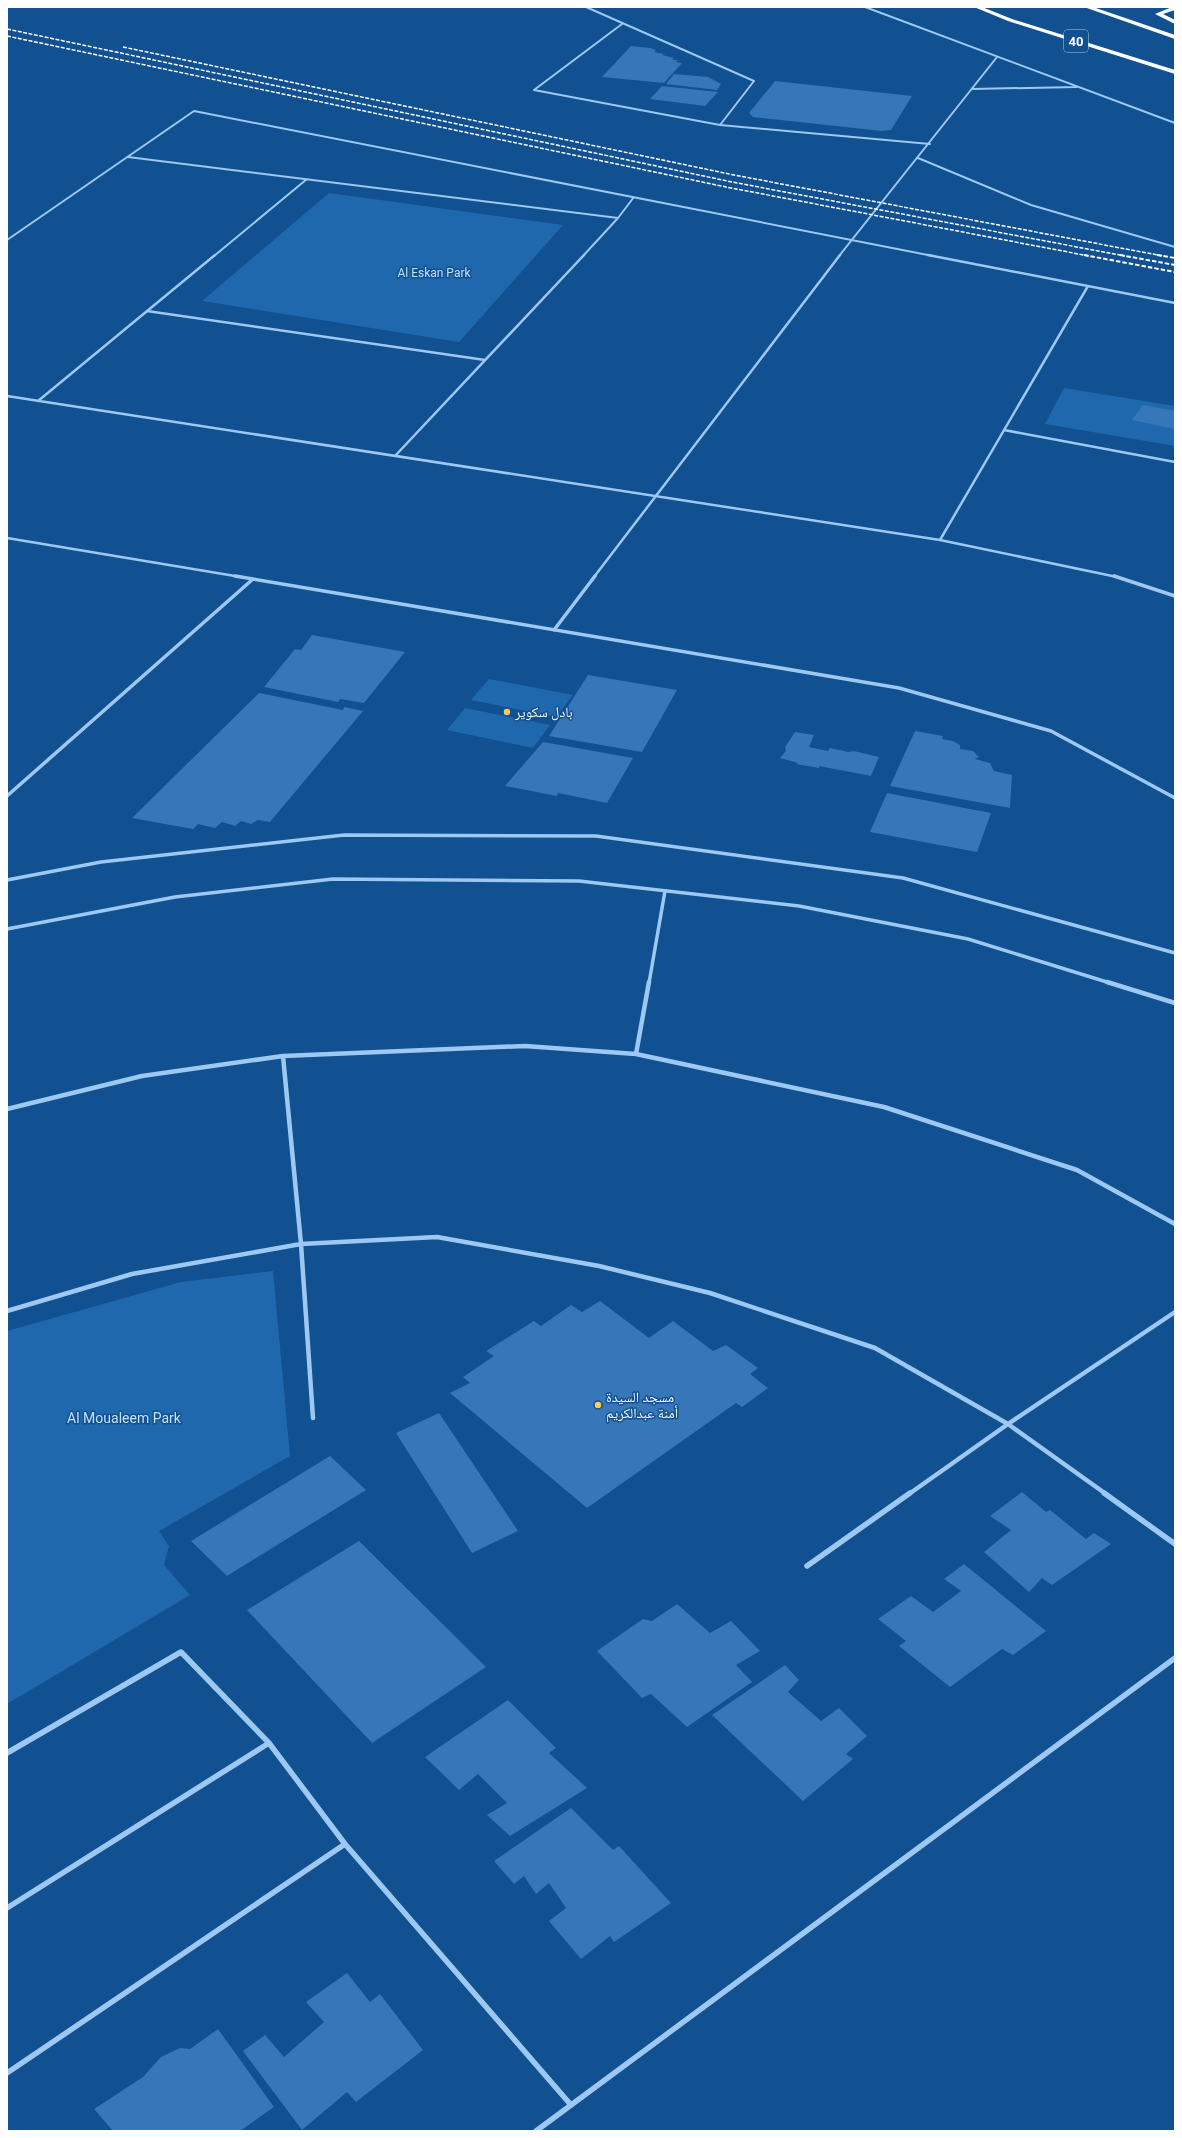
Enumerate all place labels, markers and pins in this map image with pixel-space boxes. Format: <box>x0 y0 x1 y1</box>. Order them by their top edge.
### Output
place label: بادل سكوير <box>514 704 573 721</box>
marker: بادل سكوير <box>502 707 512 717</box>
place label: مسجد السيدة أمنة عبدالكريم <box>606 1389 678 1423</box>
marker: مسجد السيدة أمنة عبدالكريم <box>593 1400 603 1410</box>

